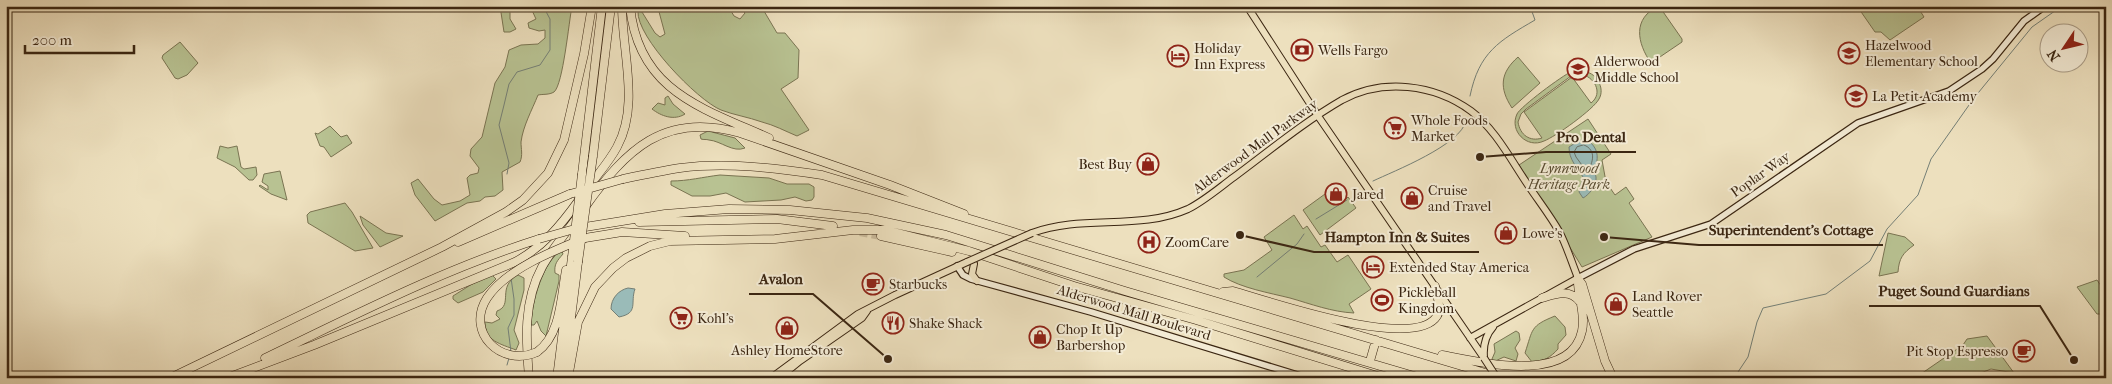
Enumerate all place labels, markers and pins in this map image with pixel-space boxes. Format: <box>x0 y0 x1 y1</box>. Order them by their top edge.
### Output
place label: Hazelwood Elementary School <box>1865 37 1978 70</box>
bank icon: Wells Fargo <box>1290 38 1314 62</box>
place label: Holiday Inn Express <box>1194 40 1265 73</box>
school or university icon: Hazelwood Elementary School <box>1837 41 1861 65</box>
place label: Wells Fargo <box>1317 42 1388 59</box>
hotel icon: Holiday Inn Express <box>1166 44 1190 68</box>
place label: Alderwood Middle School <box>1593 53 1679 86</box>
school or university icon: Alderwood Middle School <box>1566 57 1590 81</box>
school or university icon: La Petit Academy <box>1844 84 1868 108</box>
place label: La Petit Academy <box>1872 88 1978 105</box>
place label: Whole Foods Market <box>1410 112 1488 145</box>
supermarket icon: Whole Foods Market <box>1383 116 1407 140</box>
callout: Pro Dental <box>1546 122 1636 152</box>
shop icon: Best Buy <box>1136 152 1160 176</box>
place label: Best Buy <box>1079 156 1133 173</box>
shop icon: Jared <box>1324 182 1348 206</box>
place label: Cruise and Travel <box>1428 182 1491 215</box>
place label: Jared <box>1351 186 1384 203</box>
shop icon: Cruise and Travel <box>1400 186 1424 210</box>
callout: Superintendent's Cottage <box>1699 215 1883 245</box>
shop icon: Lowe's <box>1494 221 1518 245</box>
callout: Hampton Inn & Suites <box>1314 222 1479 252</box>
place label: Lowe's <box>1522 225 1562 242</box>
hospital icon: ZoomCare <box>1137 230 1161 254</box>
place label: ZoomCare <box>1165 234 1229 251</box>
hotel icon: Extended Stay America <box>1361 255 1385 279</box>
place label: Extended Stay America <box>1389 259 1530 276</box>
callout: Avalon <box>749 264 813 294</box>
cafe icon: Starbucks <box>861 272 885 296</box>
place label: Starbucks <box>889 276 947 293</box>
callout: Puget Sound Guardians <box>1869 276 2040 306</box>
place label: Pickleball Kingdom <box>1398 284 1456 317</box>
sports icon: Pickleball Kingdom <box>1370 288 1394 312</box>
place label: Land Rover Seattle <box>1632 288 1702 321</box>
shop icon: Land Rover Seattle <box>1604 292 1628 316</box>
supermarket icon: Kohl's <box>669 306 693 330</box>
place label: Kohl's <box>697 310 734 327</box>
restaurant icon: Shake Shack <box>881 311 905 335</box>
place label: Shake Shack <box>909 315 983 332</box>
shop icon: Ashley HomeStore <box>775 316 799 340</box>
place label: Chop It Up Barbershop <box>1056 321 1126 354</box>
shop icon: Chop It Up Barbershop <box>1028 325 1052 349</box>
cafe icon: Pit Stop Espresso <box>2012 339 2036 363</box>
place label: Ashley HomeStore <box>730 342 843 359</box>
place label: Pit Stop Espresso <box>1906 343 2008 360</box>

